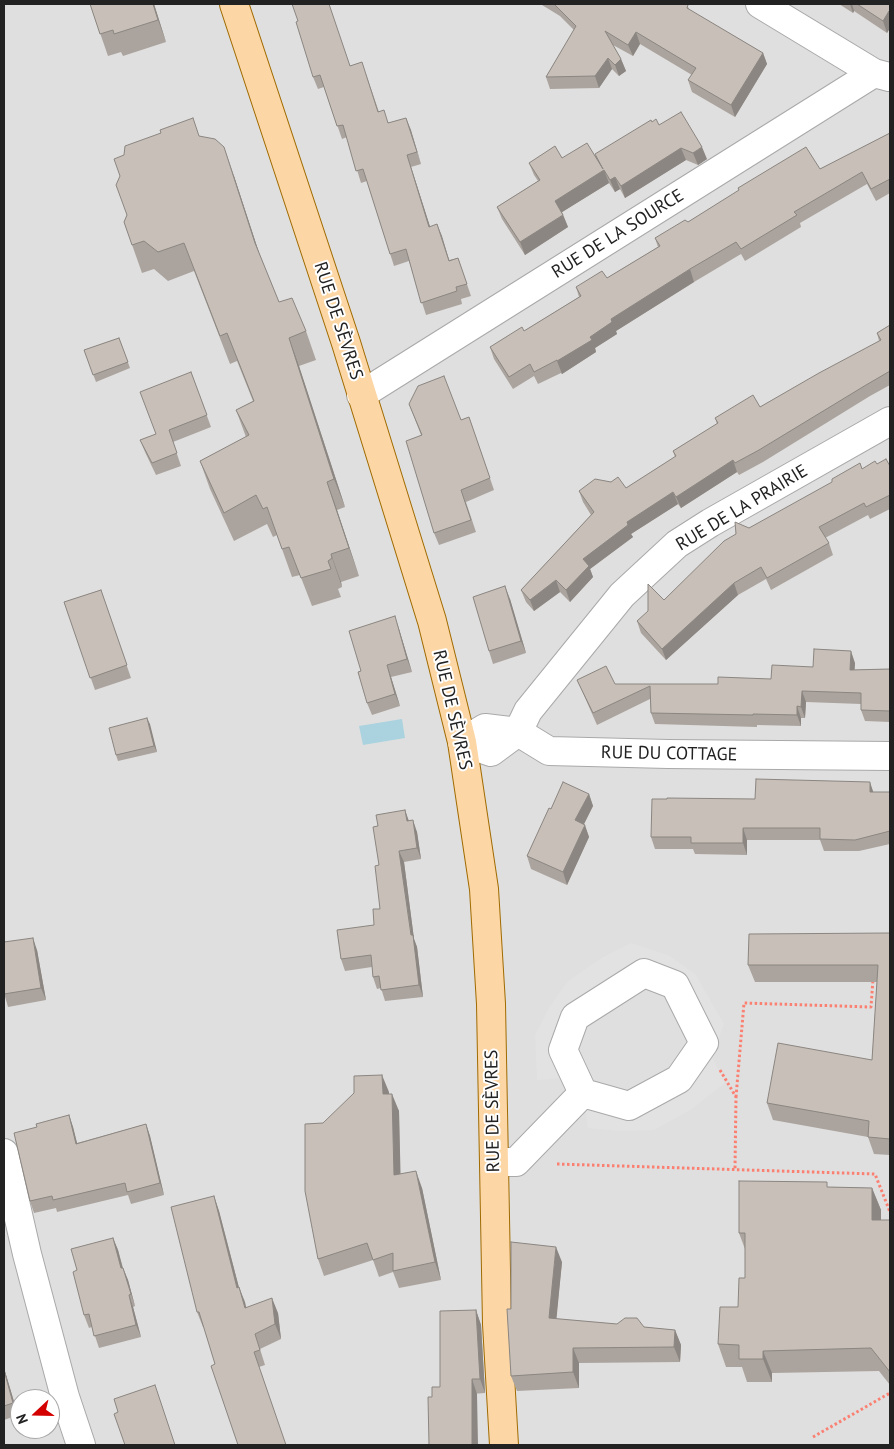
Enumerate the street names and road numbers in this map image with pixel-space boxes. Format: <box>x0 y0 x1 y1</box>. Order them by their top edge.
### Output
street label: RUE DE LA SOURCE <box>548 185 688 283</box>
street label: RUE DE SÈVRES <box>309 259 367 383</box>
street label: RUE DE LA PRAIRIE <box>672 460 812 556</box>
street label: RUE DE SÈVRES <box>428 648 476 772</box>
street label: RUE DU COTTAGE <box>601 742 737 766</box>
street label: RUE DE SÈVRES <box>481 1050 505 1172</box>

